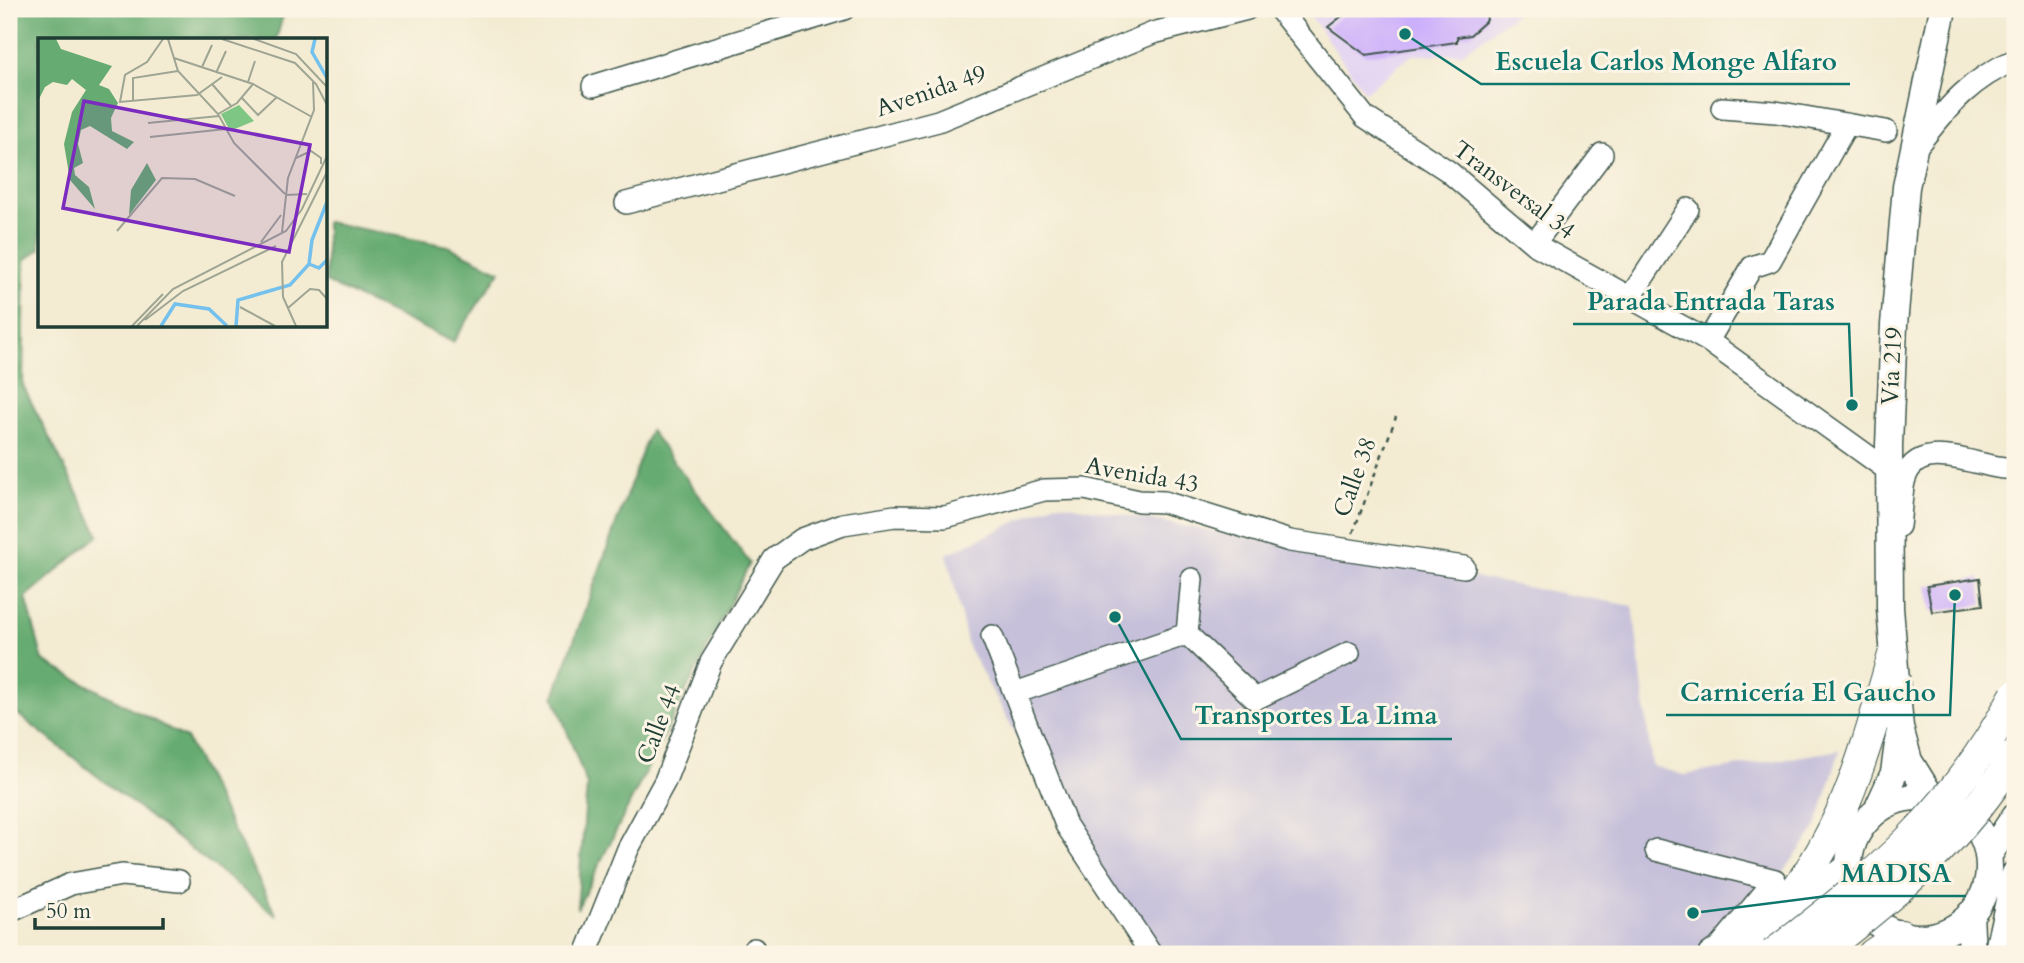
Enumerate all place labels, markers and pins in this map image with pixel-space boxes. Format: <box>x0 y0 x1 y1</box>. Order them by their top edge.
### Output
callout: Escuela Carlos Monge Alfaro <box>1481 37 1850 84</box>
callout: Parada Entrada Taras <box>1573 277 1849 324</box>
callout: Carnicería El Gaucho <box>1666 668 1950 715</box>
callout: Transportes La Lima <box>1181 692 1452 739</box>
callout: MADISA <box>1827 849 1966 896</box>

